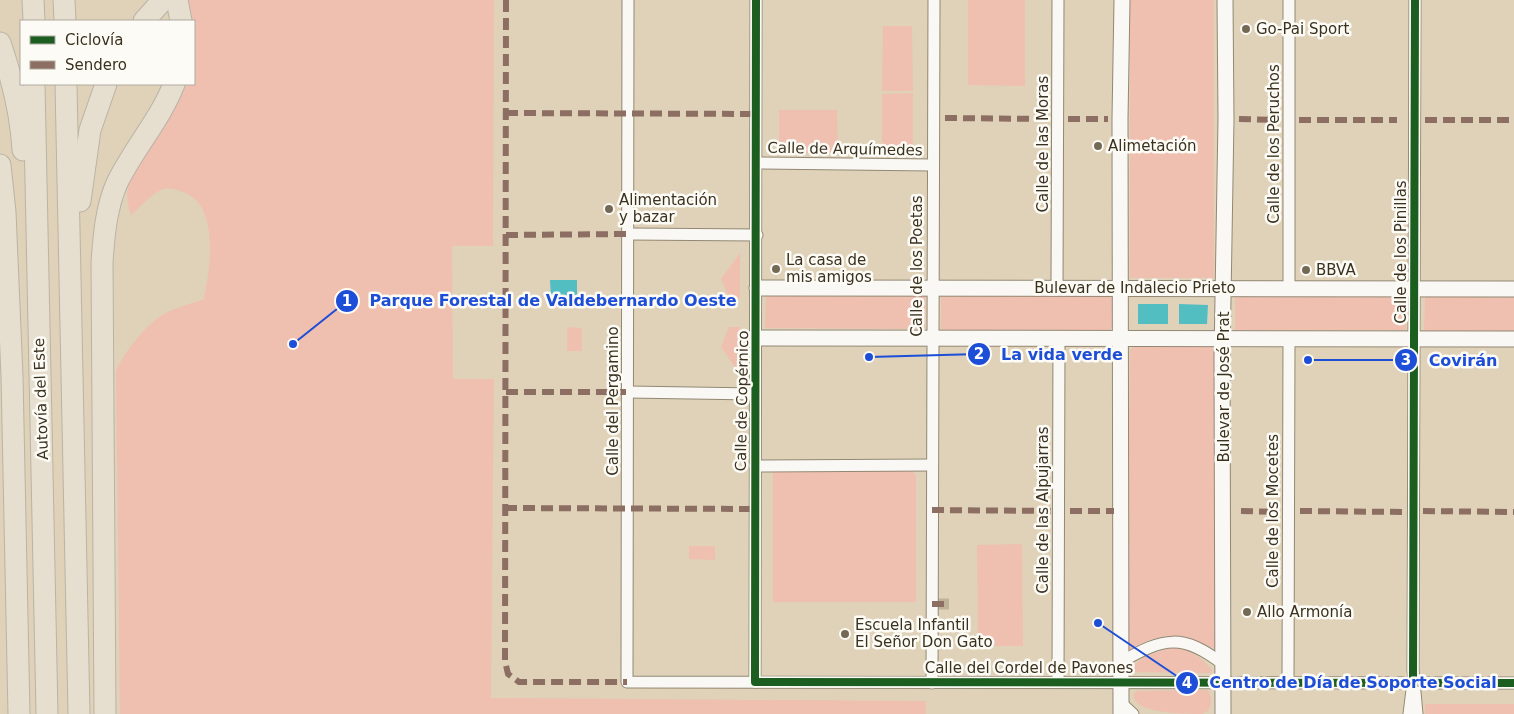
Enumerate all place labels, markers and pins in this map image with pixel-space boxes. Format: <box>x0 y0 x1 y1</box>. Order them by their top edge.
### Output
place label: Go-Pai Sport <box>1256 20 1349 38</box>
marker: Go-Pai Sport <box>1240 23 1252 35</box>
place label: Alimetación <box>1108 137 1197 155</box>
marker: Alimetación <box>1092 140 1104 152</box>
place label: Alimentación y bazar <box>619 191 717 226</box>
marker: Alimentación y bazar <box>603 203 615 215</box>
place label: La casa de mis amigos <box>786 251 872 286</box>
place label: BBVA <box>1316 261 1356 279</box>
marker: La casa de mis amigos <box>770 263 782 275</box>
marker: BBVA <box>1300 264 1312 276</box>
callout: Parque Forestal de Valdebernardo Oeste <box>334 285 746 316</box>
callout: La vida verde <box>966 339 1133 370</box>
callout: Covirán <box>1394 344 1508 375</box>
place label: Allo Armonía <box>1257 603 1352 621</box>
marker: Allo Armonía <box>1241 606 1253 618</box>
place label: Escuela Infantil El Señor Don Gato <box>855 616 993 651</box>
marker: Escuela Infantil El Señor Don Gato <box>839 628 851 640</box>
callout: Centro de Día de Soporte Social <box>1174 667 1507 698</box>

